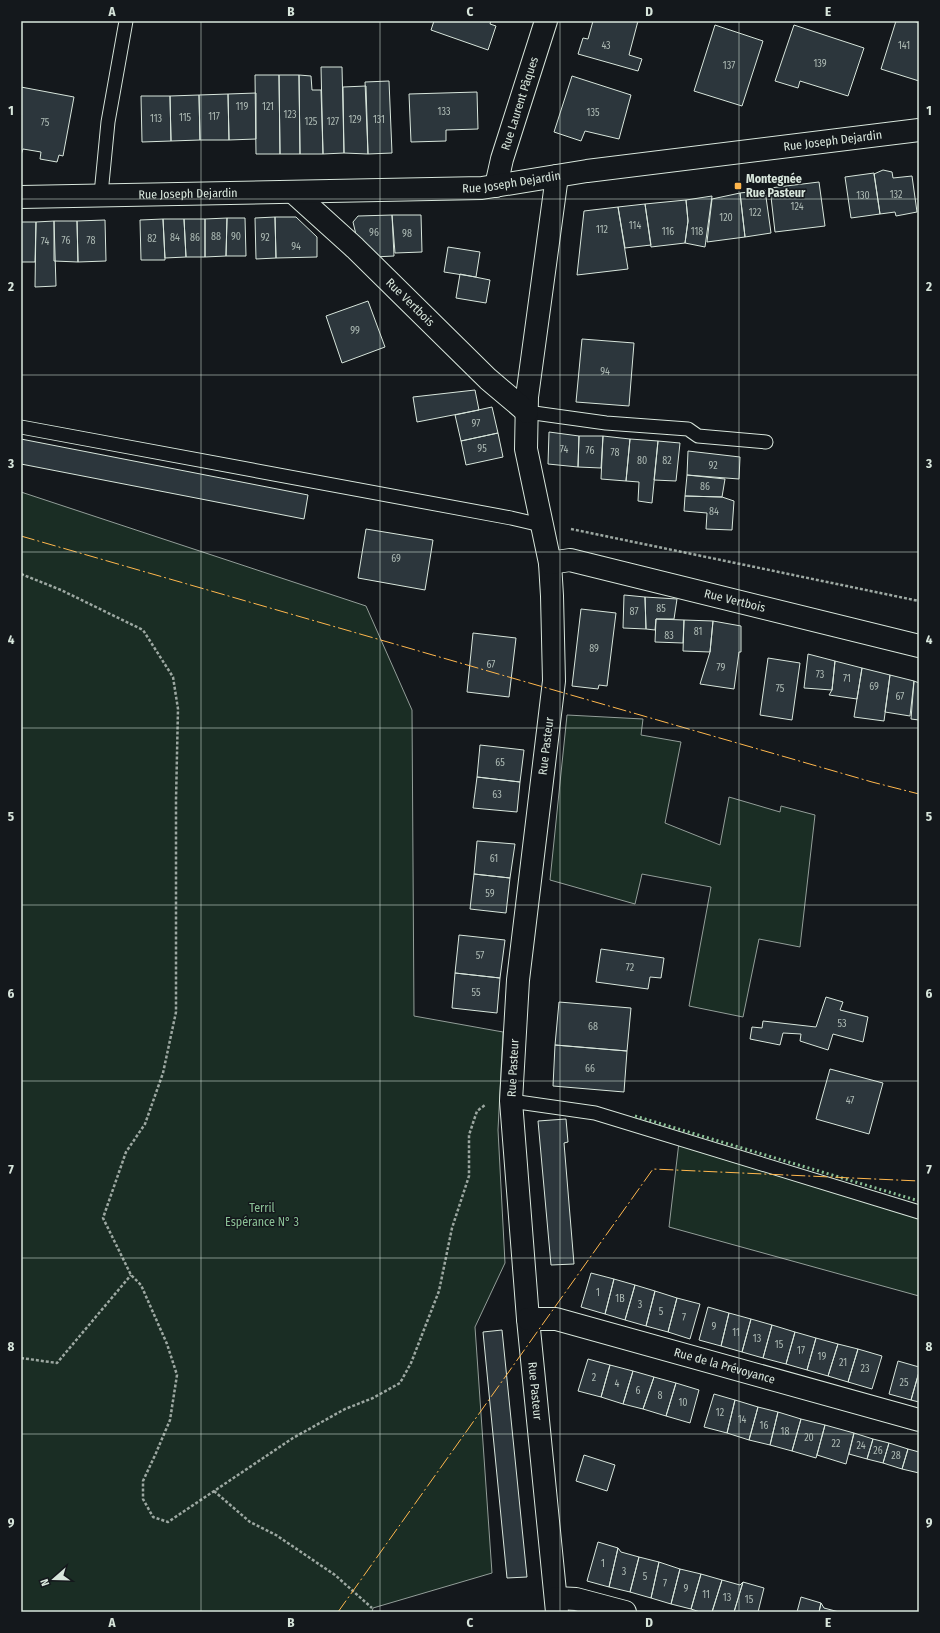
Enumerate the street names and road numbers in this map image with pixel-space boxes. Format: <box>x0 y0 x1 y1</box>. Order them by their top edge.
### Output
street label: Rue Laurent Pâques <box>498 55 541 152</box>
street label: Rue Joseph Dejardin <box>783 128 883 154</box>
street label: Rue Joseph Dejardin <box>462 168 562 195</box>
street label: Rue Joseph Dejardin <box>138 186 238 202</box>
street label: Rue Vertbois <box>383 275 437 329</box>
street label: Rue Vertbois <box>703 586 767 615</box>
street label: Rue Pasteur <box>536 715 557 776</box>
street label: Rue Pasteur <box>504 1038 522 1097</box>
street label: Rue de la Prévoyance <box>673 1345 777 1387</box>
street label: Rue Pasteur <box>525 1361 545 1422</box>

